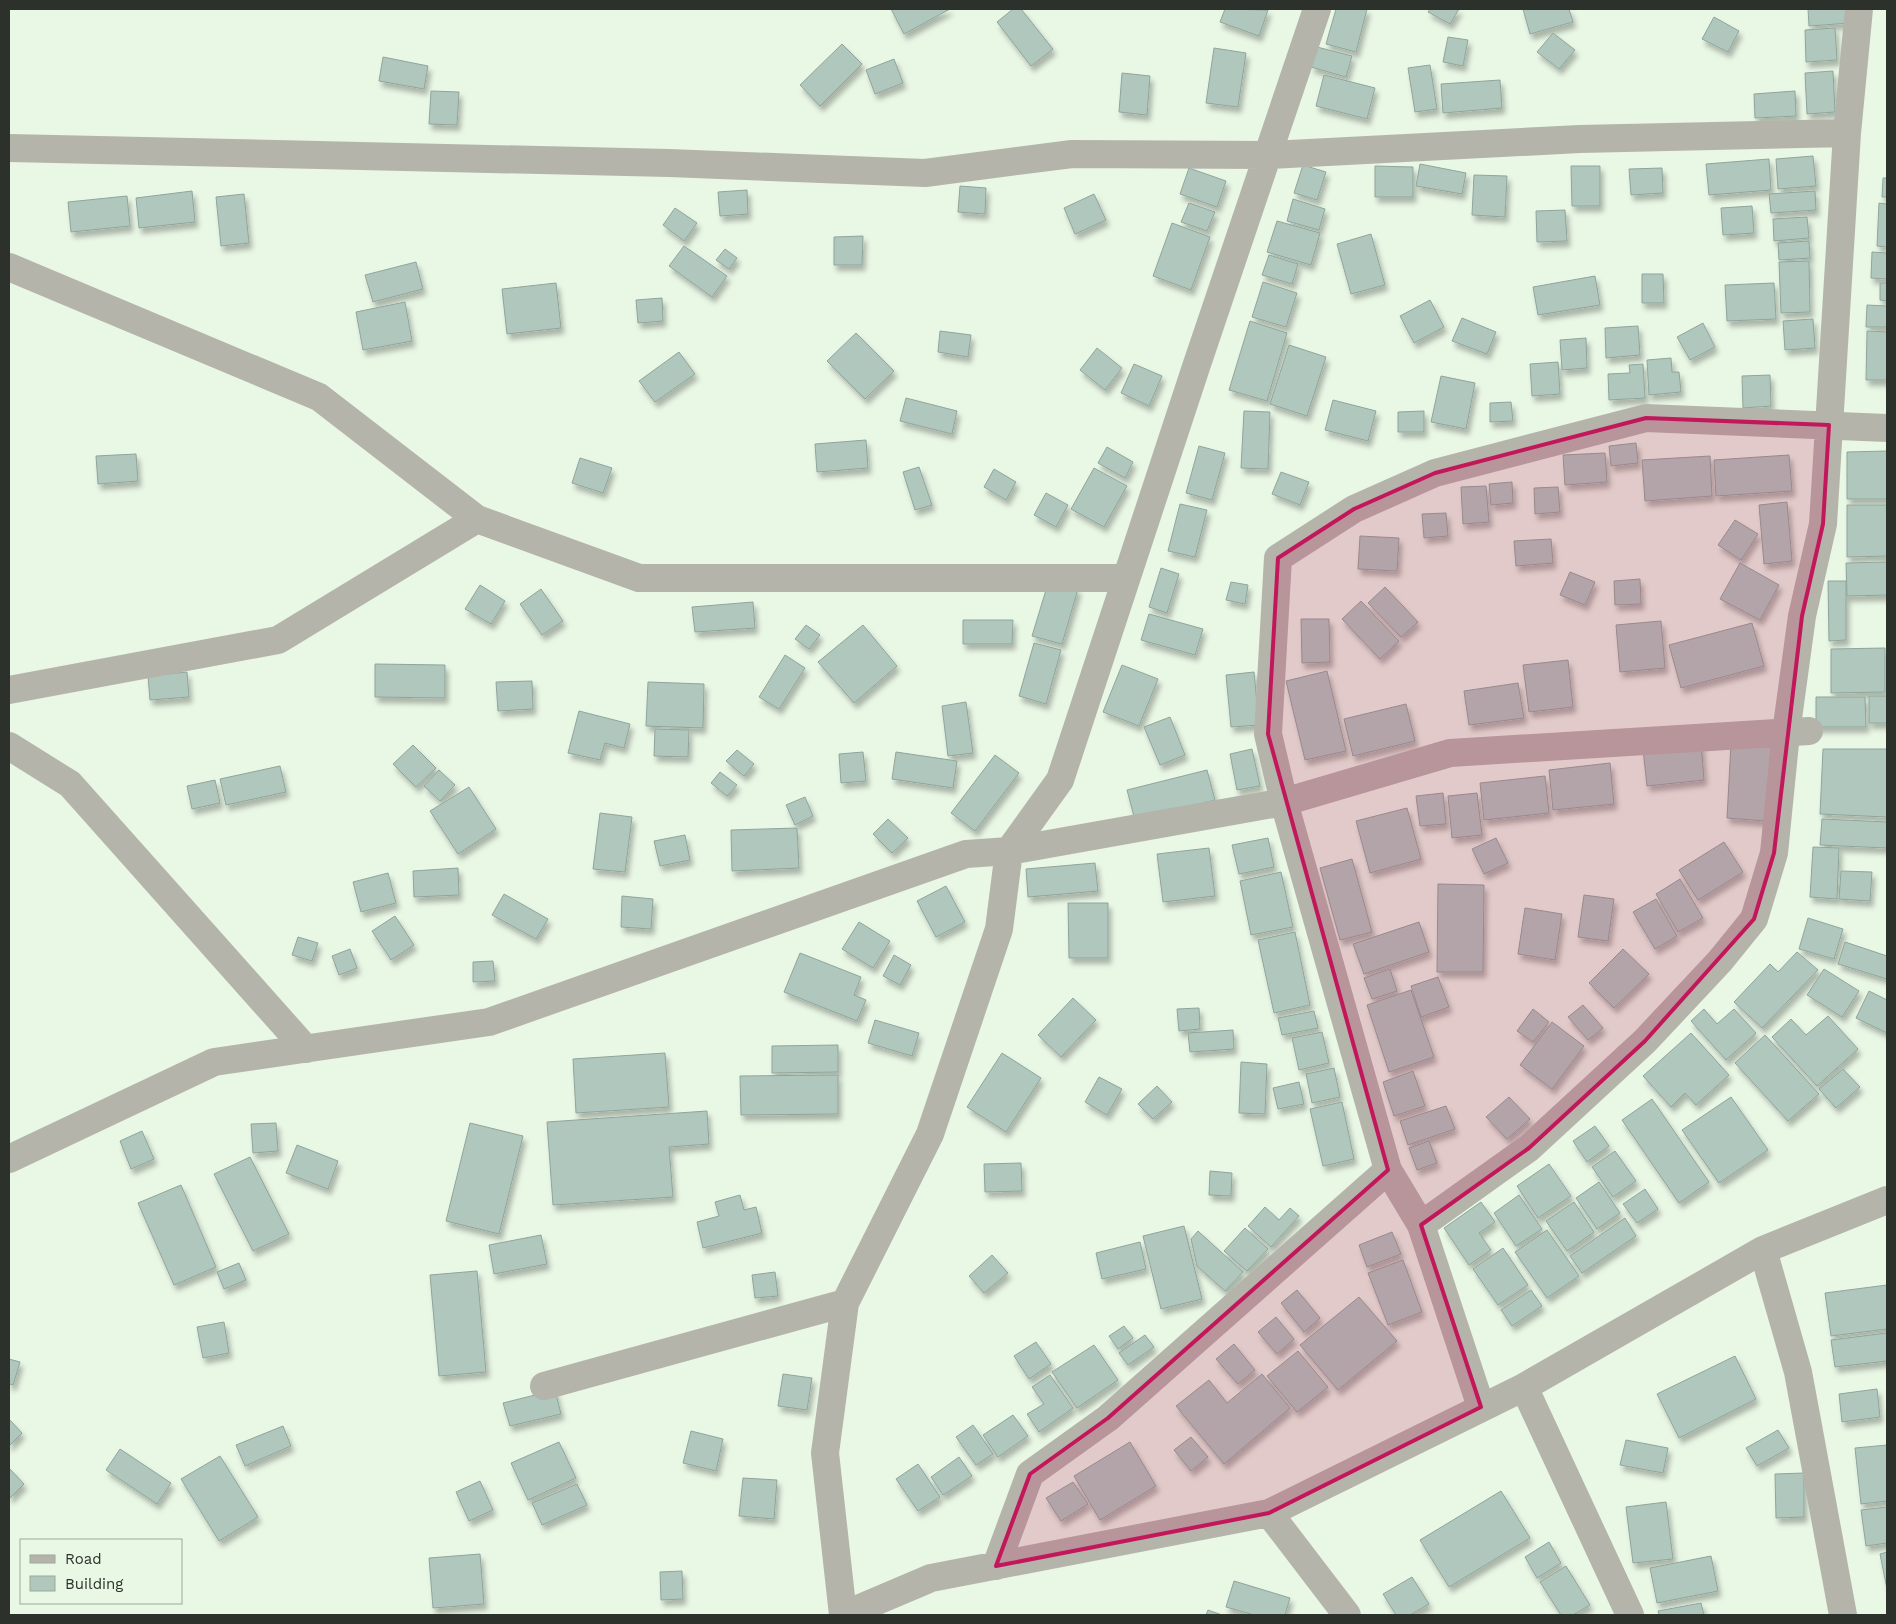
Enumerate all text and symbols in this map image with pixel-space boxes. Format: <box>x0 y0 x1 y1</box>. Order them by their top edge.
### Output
legend <box>20 1539 182 1604</box>
text: Road <box>65 1550 102 1568</box>
text: Building <box>65 1575 123 1593</box>

